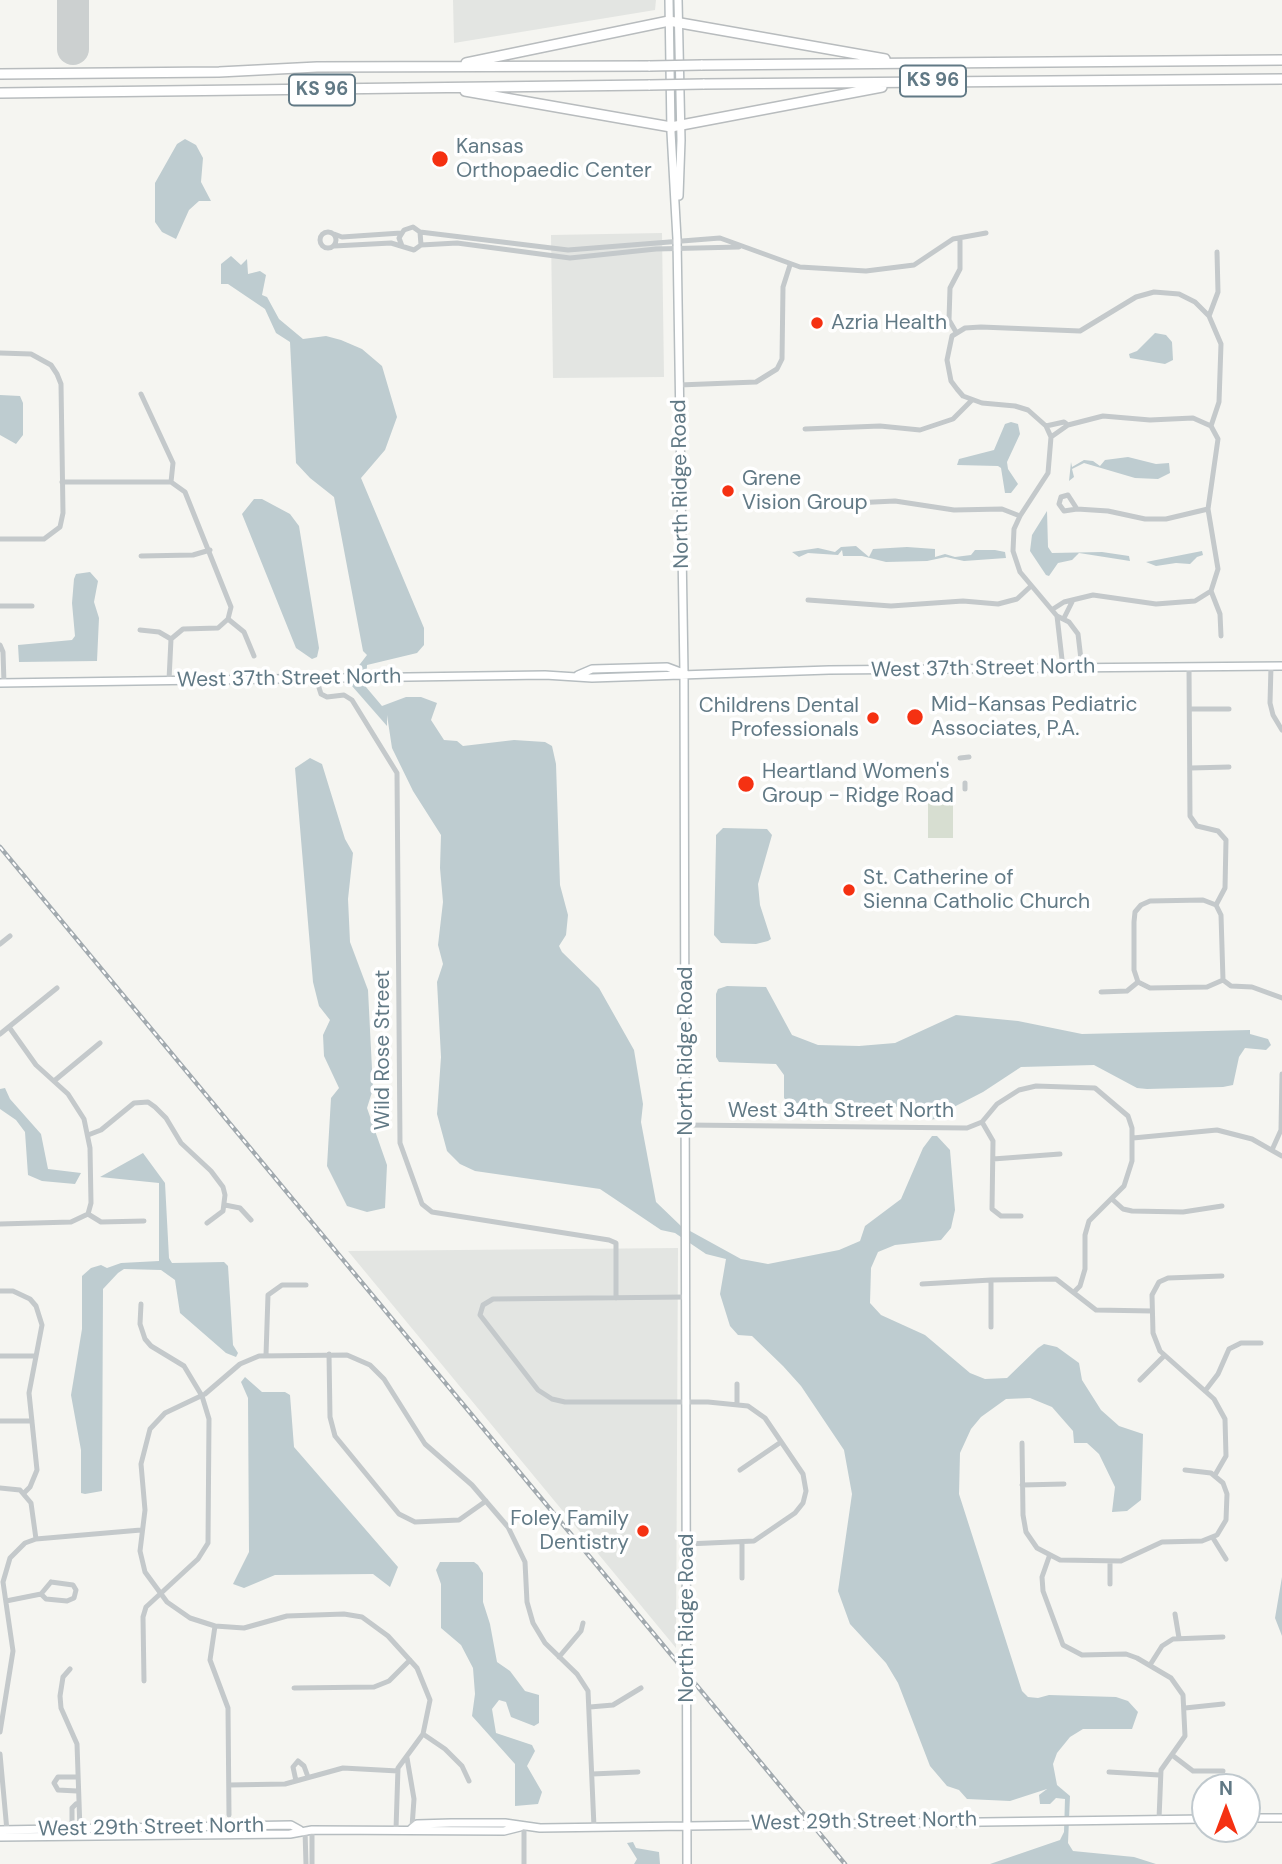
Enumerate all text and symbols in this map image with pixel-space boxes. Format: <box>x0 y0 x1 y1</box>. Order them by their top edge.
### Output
road number: KS 96 <box>900 66 966 96</box>
road number: KS 96 <box>289 74 355 106</box>
place label: Kansas Orthopaedic Center <box>456 134 652 184</box>
marker: Kansas Orthopaedic Center <box>430 149 450 169</box>
place label: Azria Health <box>831 310 947 336</box>
marker: Azria Health <box>809 315 825 331</box>
street label: North Ridge Road <box>667 399 695 569</box>
place label: Grene Vision Group <box>742 466 868 516</box>
marker: Grene Vision Group <box>720 483 736 499</box>
street label: West 37th Street North <box>871 654 1095 684</box>
street label: West 37th Street North <box>177 664 401 694</box>
place label: Mid-Kansas Pediatric Associates, P.A. <box>931 692 1137 742</box>
place label: Childrens Dental Professionals <box>699 693 859 743</box>
marker: Mid-Kansas Pediatric Associates, P.A. <box>905 707 925 727</box>
marker: Childrens Dental Professionals <box>865 710 881 726</box>
place label: Heartland Women's Group - Ridge Road <box>762 759 954 809</box>
marker: Heartland Women's Group - Ridge Road <box>736 774 756 794</box>
place label: St. Catherine of Sienna Catholic Church <box>863 865 1090 915</box>
marker: St. Catherine of Sienna Catholic Church <box>841 882 857 898</box>
street label: North Ridge Road <box>673 966 699 1136</box>
street label: Wild Rose Street <box>370 970 396 1130</box>
street label: West 34th Street North <box>728 1098 954 1124</box>
place label: Foley Family Dentistry <box>510 1506 629 1556</box>
marker: Foley Family Dentistry <box>635 1523 651 1539</box>
street label: North Ridge Road <box>674 1533 700 1703</box>
north arrow <box>1191 1773 1261 1843</box>
text: N <box>1219 1776 1233 1801</box>
street label: West 29th Street North <box>751 1807 977 1837</box>
street label: West 29th Street North <box>38 1813 264 1843</box>

